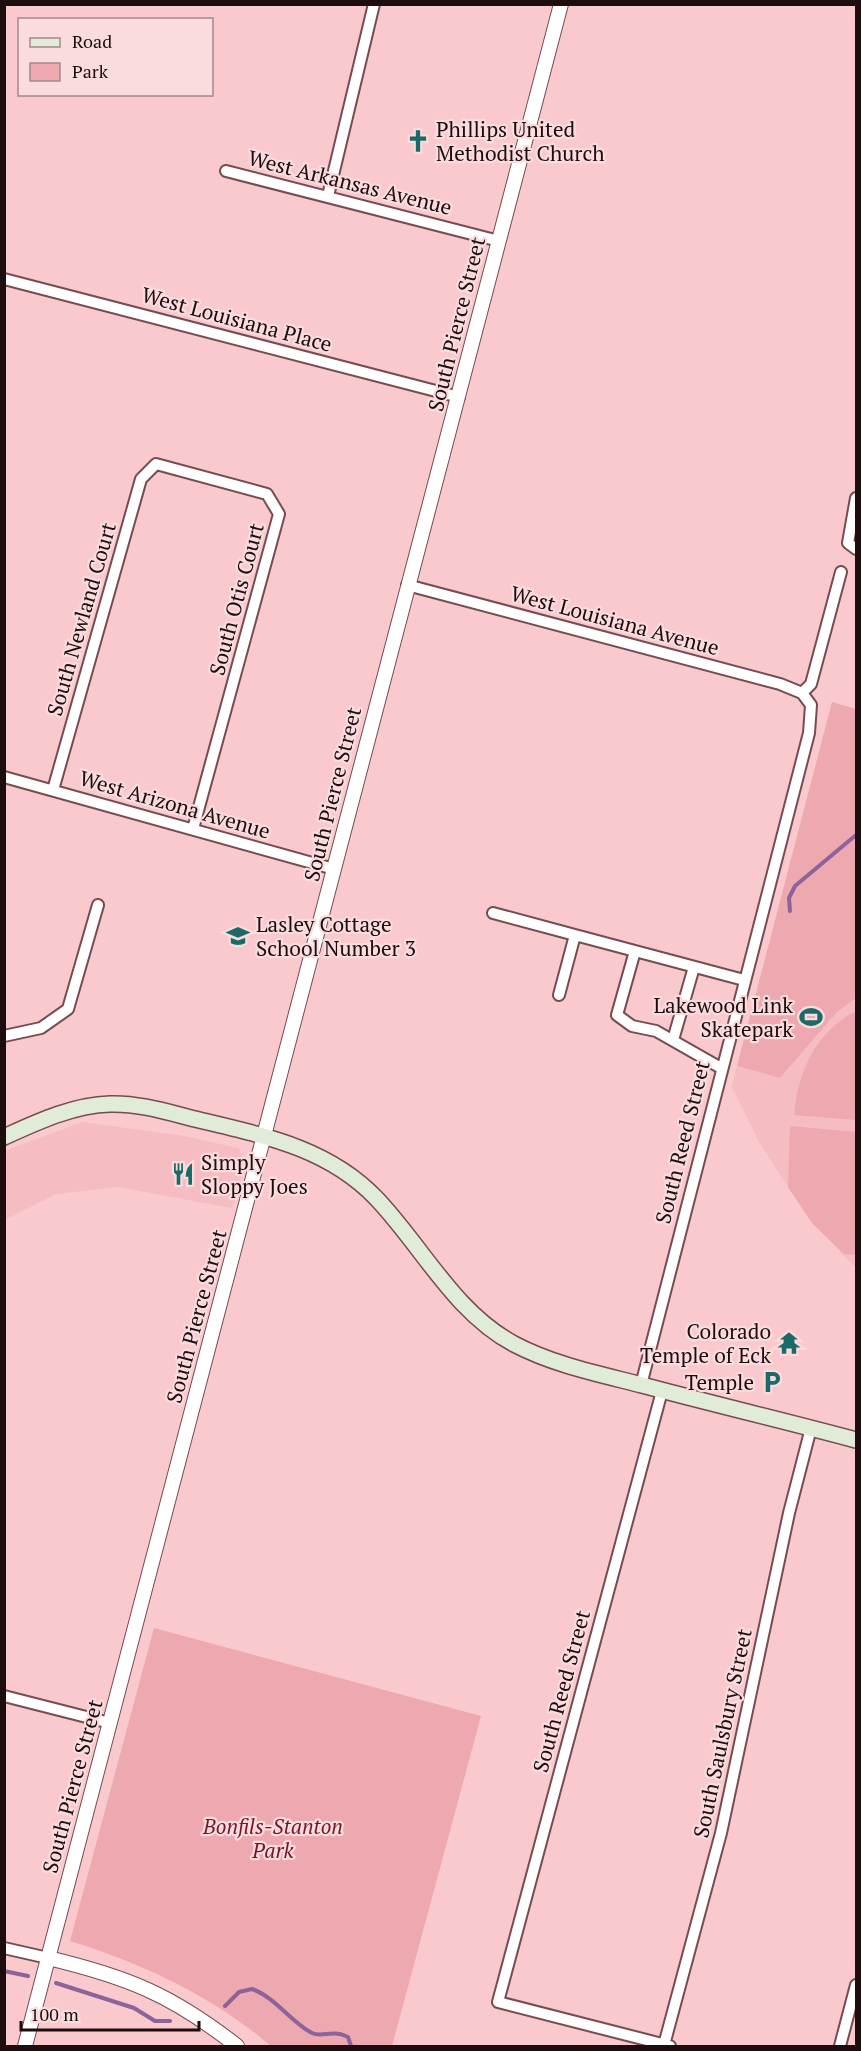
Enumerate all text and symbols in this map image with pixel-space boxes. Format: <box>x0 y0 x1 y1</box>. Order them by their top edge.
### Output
legend <box>18 18 213 96</box>
text: Road <box>72 29 112 53</box>
text: Park <box>72 59 109 83</box>
place label: Phillips United Methodist Church <box>436 115 605 167</box>
church icon: Phillips United Methodist Church <box>405 128 431 154</box>
street label: West Arkansas Avenue <box>245 143 455 221</box>
street label: South Pierce Street <box>421 234 491 414</box>
street label: West Louisiana Place <box>139 280 335 358</box>
street label: South Newland Court <box>40 519 122 719</box>
street label: South Otis Court <box>202 520 270 678</box>
street label: West Louisiana Avenue <box>508 579 722 661</box>
street label: South Pierce Street <box>297 704 367 884</box>
street label: West Arizona Avenue <box>76 763 274 845</box>
place label: Lasley Cottage School Number 3 <box>256 910 416 962</box>
school or university icon: Lasley Cottage School Number 3 <box>225 923 251 949</box>
place label: Lakewood Link Skatepark <box>654 991 793 1043</box>
sports icon: Lakewood Link Skatepark <box>798 1004 824 1030</box>
street label: South Reed Street <box>648 1057 716 1226</box>
place label: Simply Sloppy Joes <box>201 1148 308 1200</box>
restaurant icon: Simply Sloppy Joes <box>170 1161 196 1187</box>
street label: South Pierce Street <box>159 1226 233 1406</box>
place label: Colorado Temple of Eck <box>640 1317 771 1369</box>
temple icon: Colorado Temple of Eck <box>776 1330 802 1356</box>
place label: Temple <box>685 1368 754 1396</box>
parking icon: Temple <box>759 1369 785 1395</box>
street label: South Reed Street <box>526 1607 596 1775</box>
street label: South Saulsbury Street <box>686 1626 758 1840</box>
street label: South Pierce Street <box>35 1696 109 1876</box>
park label: Bonfils-Stanton Park <box>202 1812 343 1864</box>
scale bar <box>21 1994 200 2032</box>
text: 100 m <box>30 2002 79 2026</box>

